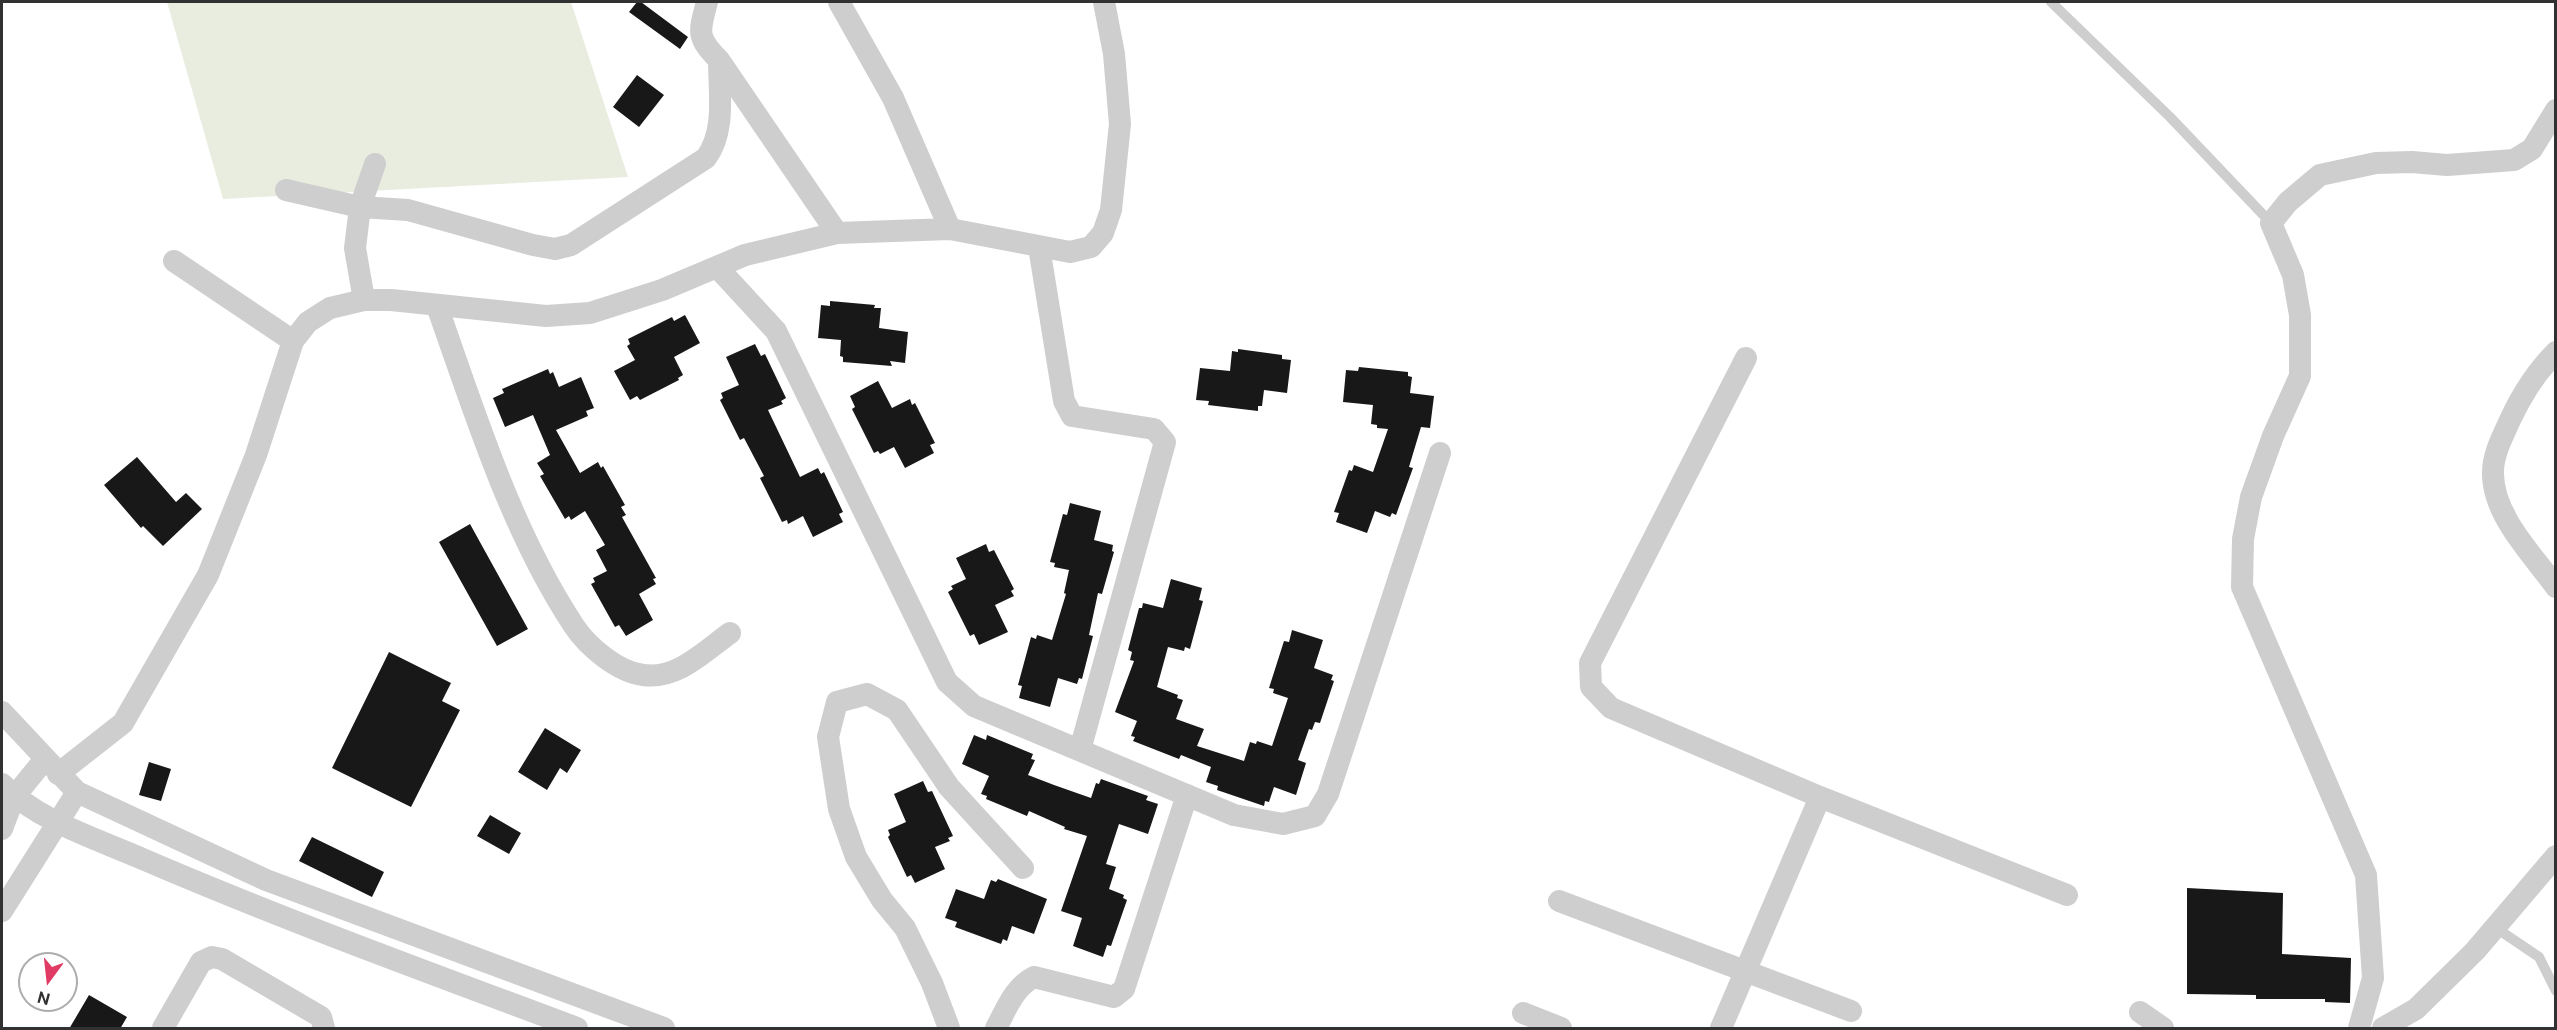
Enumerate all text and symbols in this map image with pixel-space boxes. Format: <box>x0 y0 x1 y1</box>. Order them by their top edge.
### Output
north arrow <box>18 952 78 1012</box>
text: N <box>35 987 52 1009</box>

